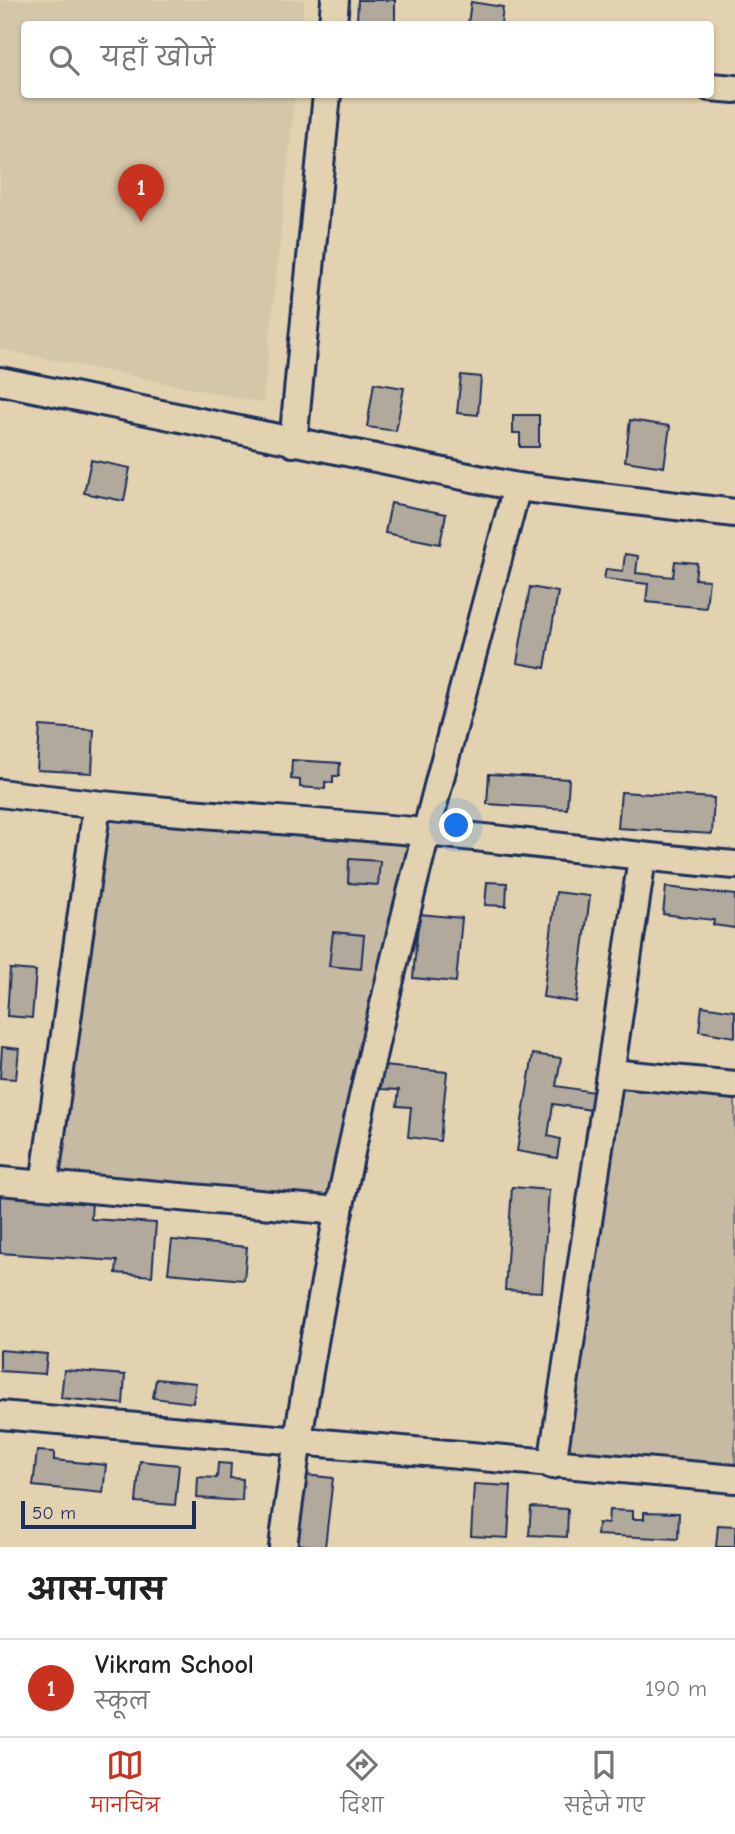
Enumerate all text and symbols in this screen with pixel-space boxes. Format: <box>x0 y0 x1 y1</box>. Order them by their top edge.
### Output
search box <box>21 21 714 98</box>
icon: search <box>45 41 83 79</box>
text: यहाँ खोजें <box>101 43 215 73</box>
pin: 1 <box>118 164 164 222</box>
your location <box>439 808 473 842</box>
scale bar <box>21 1498 196 1530</box>
text: 50 m <box>32 1502 76 1524</box>
text: आस-पास <box>28 1573 165 1608</box>
text: Vikram School <box>95 1650 254 1680</box>
text: 1 <box>46 1675 56 1702</box>
text: 190 m <box>645 1675 707 1702</box>
text: स्कूल <box>95 1688 150 1715</box>
tab: मानचित्र <box>90 1746 160 1826</box>
tab: दिशा <box>341 1746 384 1826</box>
tab: सहेजे गए <box>564 1746 645 1826</box>

